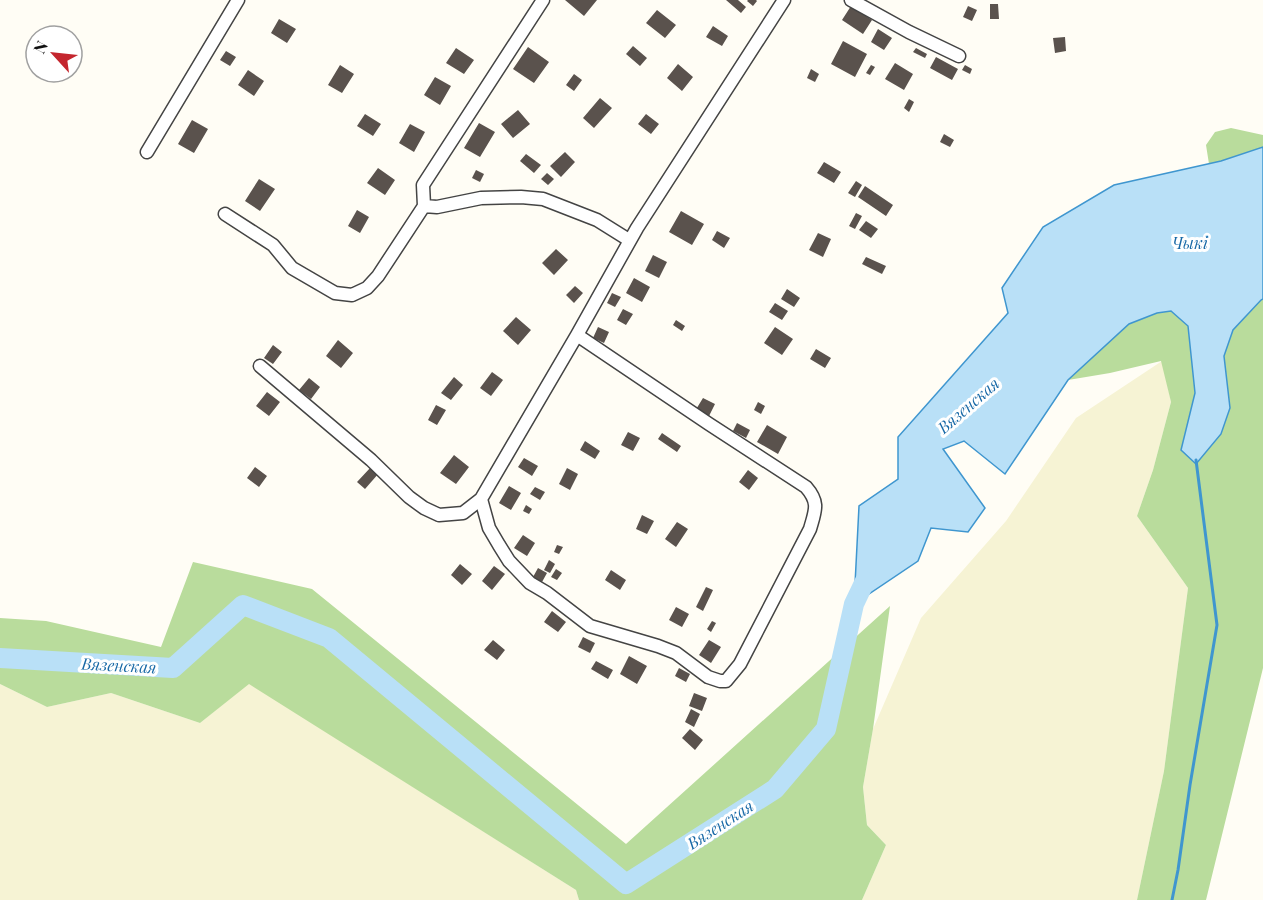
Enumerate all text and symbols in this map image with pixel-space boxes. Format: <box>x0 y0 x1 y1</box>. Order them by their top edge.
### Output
north arrow <box>24 24 84 84</box>
text: N <box>28 37 52 57</box>
water label: Чыкі <box>1172 232 1209 253</box>
water label: Вязенская <box>932 372 1003 438</box>
water label: Вязенская <box>80 652 157 677</box>
water label: Вязенская <box>682 795 757 854</box>

